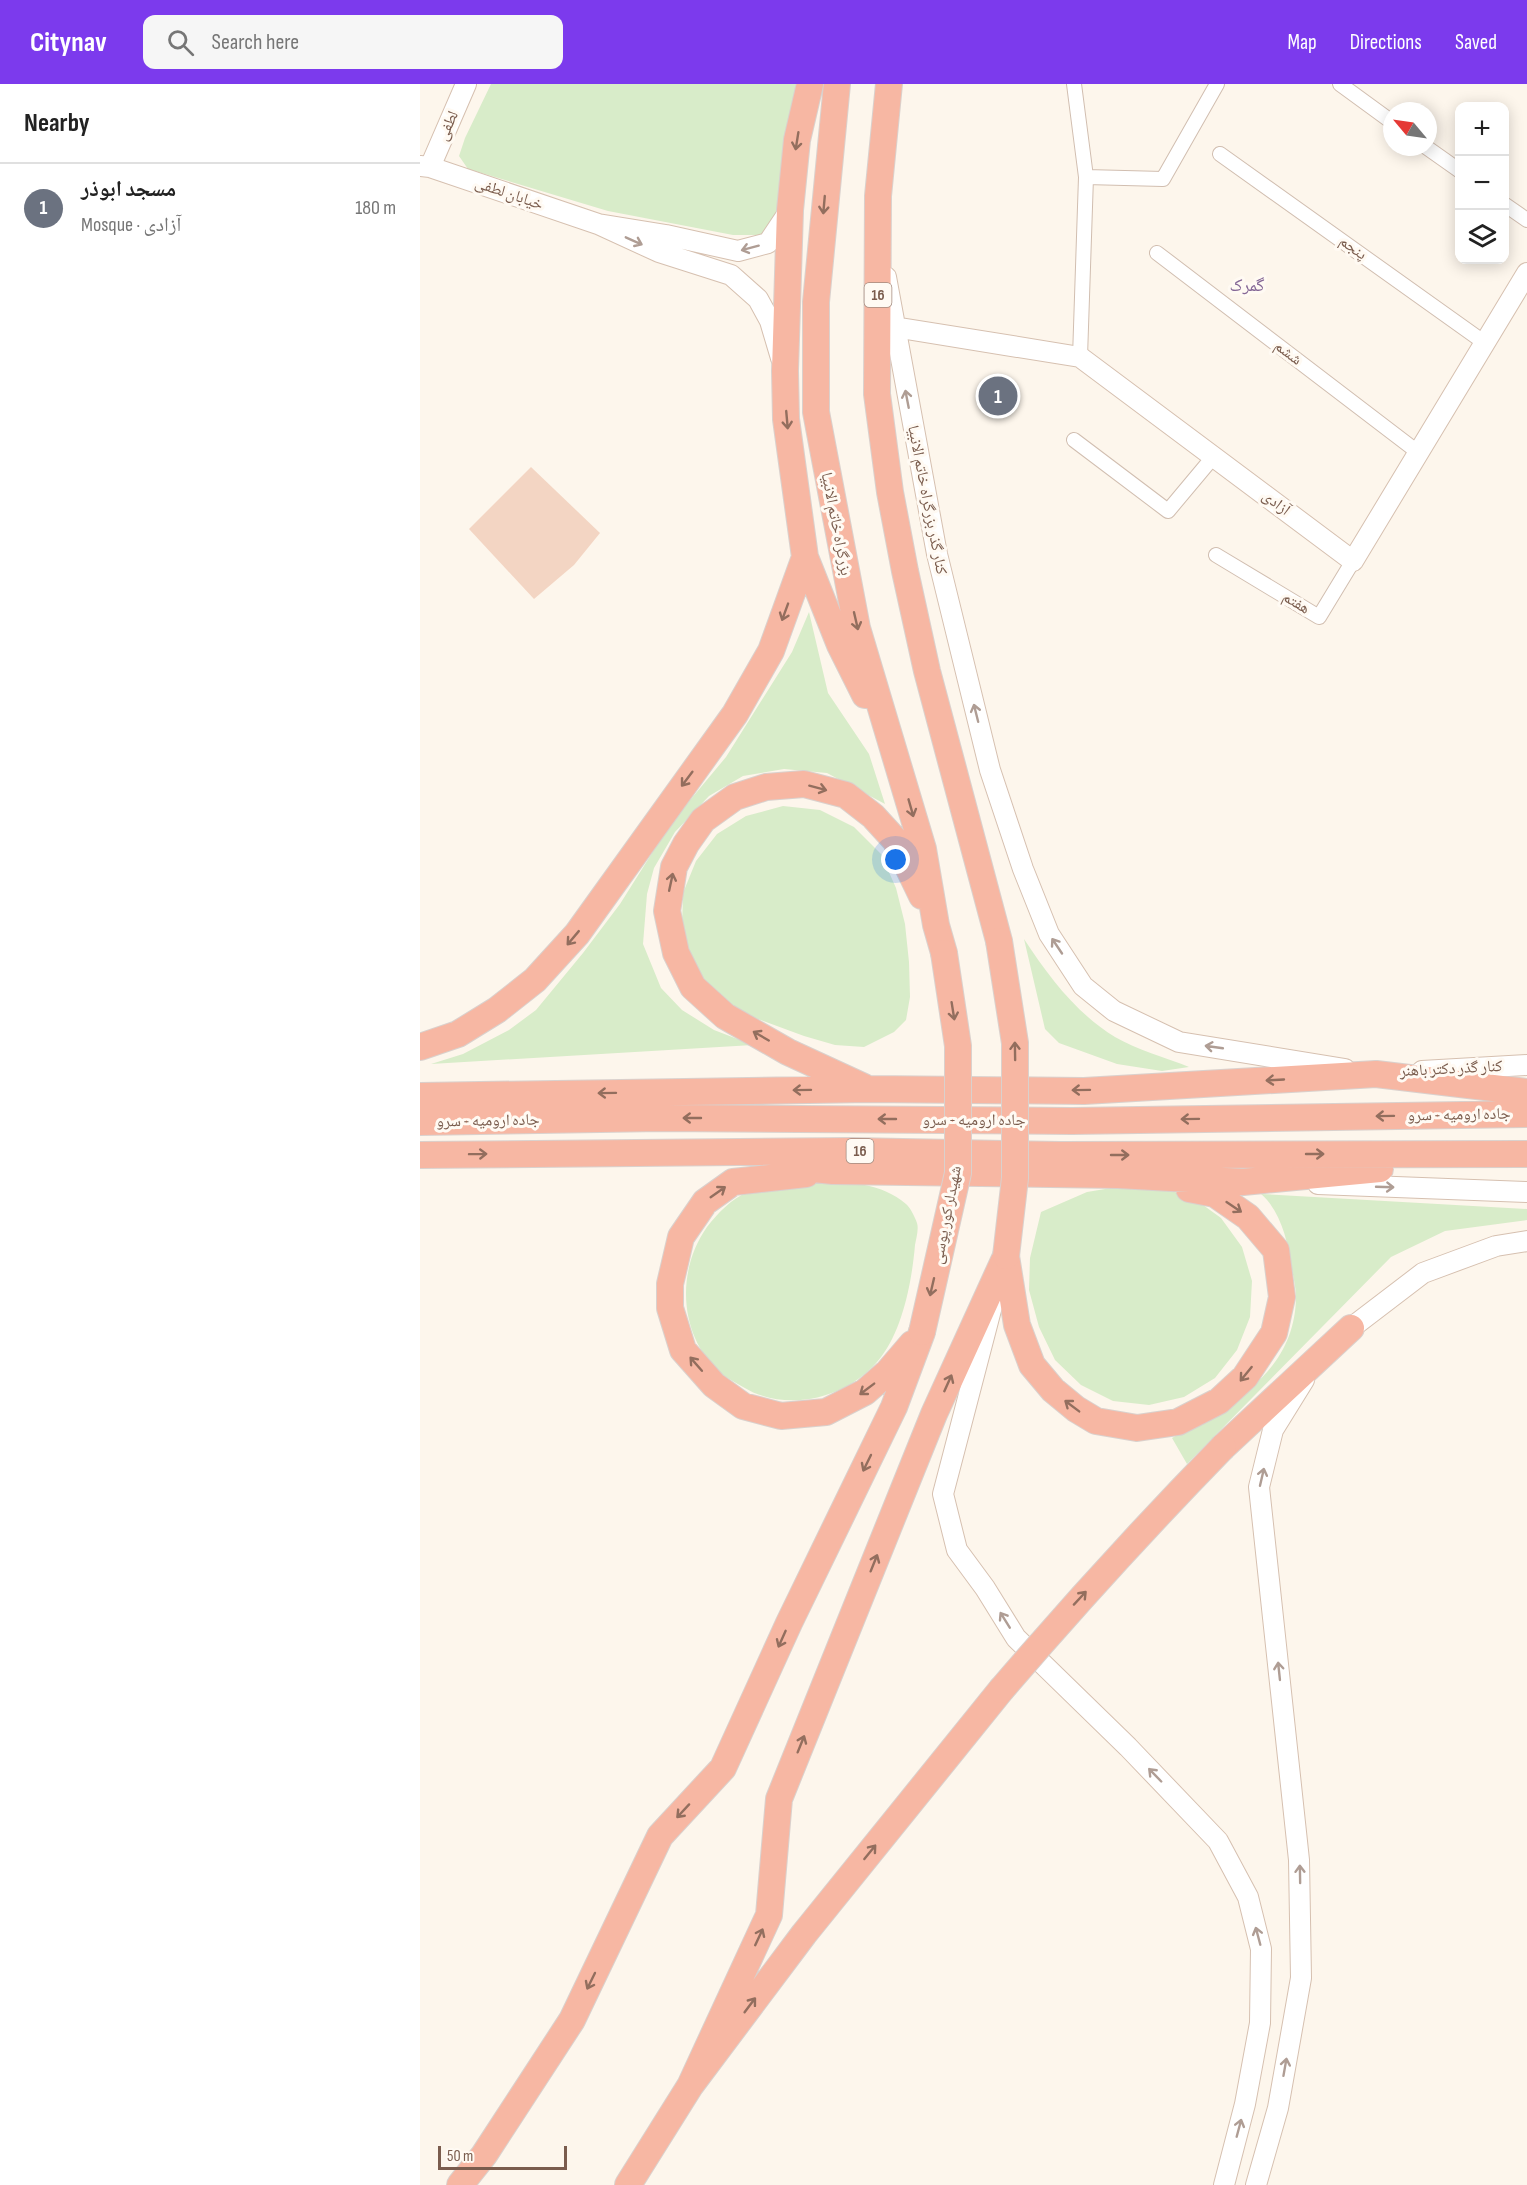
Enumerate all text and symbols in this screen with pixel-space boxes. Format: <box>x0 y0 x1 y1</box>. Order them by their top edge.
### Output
search box <box>143 15 563 69</box>
text: Citynav <box>30 26 107 59</box>
icon: search <box>164 26 197 59</box>
text: Search here <box>212 29 299 56</box>
text: Map <box>1287 30 1317 55</box>
text: Directions <box>1350 30 1422 55</box>
text: Saved <box>1455 30 1497 55</box>
north arrow <box>1383 102 1437 156</box>
map controls <box>1455 102 1509 264</box>
button: + <box>1455 102 1509 156</box>
text: Nearby <box>24 108 90 139</box>
street label: لطفی <box>433 108 463 144</box>
one-way arrow <box>792 131 803 151</box>
button: − <box>1455 156 1509 210</box>
street label: خیابان لطفی <box>472 173 546 215</box>
text: مسجد ابوذر <box>81 176 176 203</box>
one-way arrow <box>819 194 830 214</box>
text: 1 <box>40 196 47 220</box>
text: 180 m <box>355 196 396 220</box>
button: layers <box>1455 210 1509 264</box>
text: Mosque · آزادی <box>81 213 181 237</box>
street label: پنجم <box>1336 232 1371 264</box>
one-way arrow <box>625 236 643 247</box>
one-way arrow <box>741 242 760 254</box>
district label: گمرک <box>1229 275 1265 296</box>
road number: 16 <box>864 283 892 307</box>
street label: ششم <box>1270 337 1306 369</box>
pin: 1 <box>978 374 1018 418</box>
one-way arrow <box>901 390 912 410</box>
one-way arrow <box>782 409 793 429</box>
street label: کنار گذر بزرگراه خاتم الانبیا <box>903 424 951 577</box>
street label: بزرگراه خاتم الانبیا <box>817 471 855 577</box>
street label: آزادی <box>1258 486 1295 520</box>
street label: هفتم <box>1279 588 1313 618</box>
one-way arrow <box>779 603 790 621</box>
one-way arrow <box>850 612 862 631</box>
one-way arrow <box>969 704 981 723</box>
one-way arrow <box>680 771 693 787</box>
one-way arrow <box>809 782 828 794</box>
one-way arrow <box>906 798 918 817</box>
your location <box>881 845 910 874</box>
one-way arrow <box>666 872 677 892</box>
one-way arrow <box>566 930 580 945</box>
one-way arrow <box>1051 939 1063 955</box>
one-way arrow <box>948 1000 959 1020</box>
one-way arrow <box>753 1030 770 1042</box>
one-way arrow <box>1009 1041 1021 1061</box>
one-way arrow <box>1205 1042 1225 1053</box>
street label: کنار گذر دکتر باهنر <box>1398 1057 1503 1081</box>
one-way arrow <box>1266 1074 1286 1085</box>
one-way arrow <box>792 1085 812 1096</box>
one-way arrow <box>1071 1085 1091 1096</box>
one-way arrow <box>597 1087 617 1099</box>
street label: جاده ارومیه - سرو <box>1407 1105 1511 1125</box>
one-way arrow <box>1375 1110 1395 1122</box>
street label: جاده ارومیه - سرو <box>436 1111 540 1131</box>
street label: جاده ارومیه - سرو <box>922 1111 1026 1130</box>
one-way arrow <box>683 1113 703 1124</box>
one-way arrow <box>878 1113 898 1125</box>
one-way arrow <box>1180 1113 1200 1125</box>
road number: 16 <box>846 1139 874 1163</box>
one-way arrow <box>468 1148 488 1160</box>
one-way arrow <box>1109 1149 1129 1161</box>
one-way arrow <box>1304 1149 1324 1160</box>
street label: شهیدلر کور پوسی <box>928 1164 966 1266</box>
one-way arrow <box>1375 1181 1395 1192</box>
one-way arrow <box>710 1186 726 1198</box>
one-way arrow <box>1225 1201 1241 1213</box>
one-way arrow <box>926 1277 938 1296</box>
one-way arrow <box>689 1357 703 1372</box>
one-way arrow <box>1239 1366 1252 1382</box>
one-way arrow <box>942 1375 954 1393</box>
one-way arrow <box>860 1383 876 1396</box>
one-way arrow <box>1065 1400 1081 1412</box>
one-way arrow <box>860 1454 872 1472</box>
one-way arrow <box>1256 1468 1268 1487</box>
one-way arrow <box>869 1555 880 1573</box>
one-way arrow <box>1073 1591 1087 1606</box>
one-way arrow <box>998 1612 1010 1629</box>
one-way arrow <box>776 1629 787 1647</box>
one-way arrow <box>1273 1662 1284 1681</box>
one-way arrow <box>796 1736 807 1754</box>
one-way arrow <box>1148 1768 1162 1783</box>
one-way arrow <box>677 1803 691 1818</box>
one-way arrow <box>864 1844 877 1860</box>
one-way arrow <box>1294 1864 1305 1884</box>
one-way arrow <box>1251 1927 1263 1946</box>
one-way arrow <box>753 1929 765 1947</box>
one-way arrow <box>584 1972 596 1990</box>
one-way arrow <box>744 1998 757 2014</box>
one-way arrow <box>1280 2058 1291 2078</box>
one-way arrow <box>1233 2119 1245 2138</box>
scale bar <box>438 2143 567 2170</box>
text: 50 m <box>447 2147 473 2166</box>

